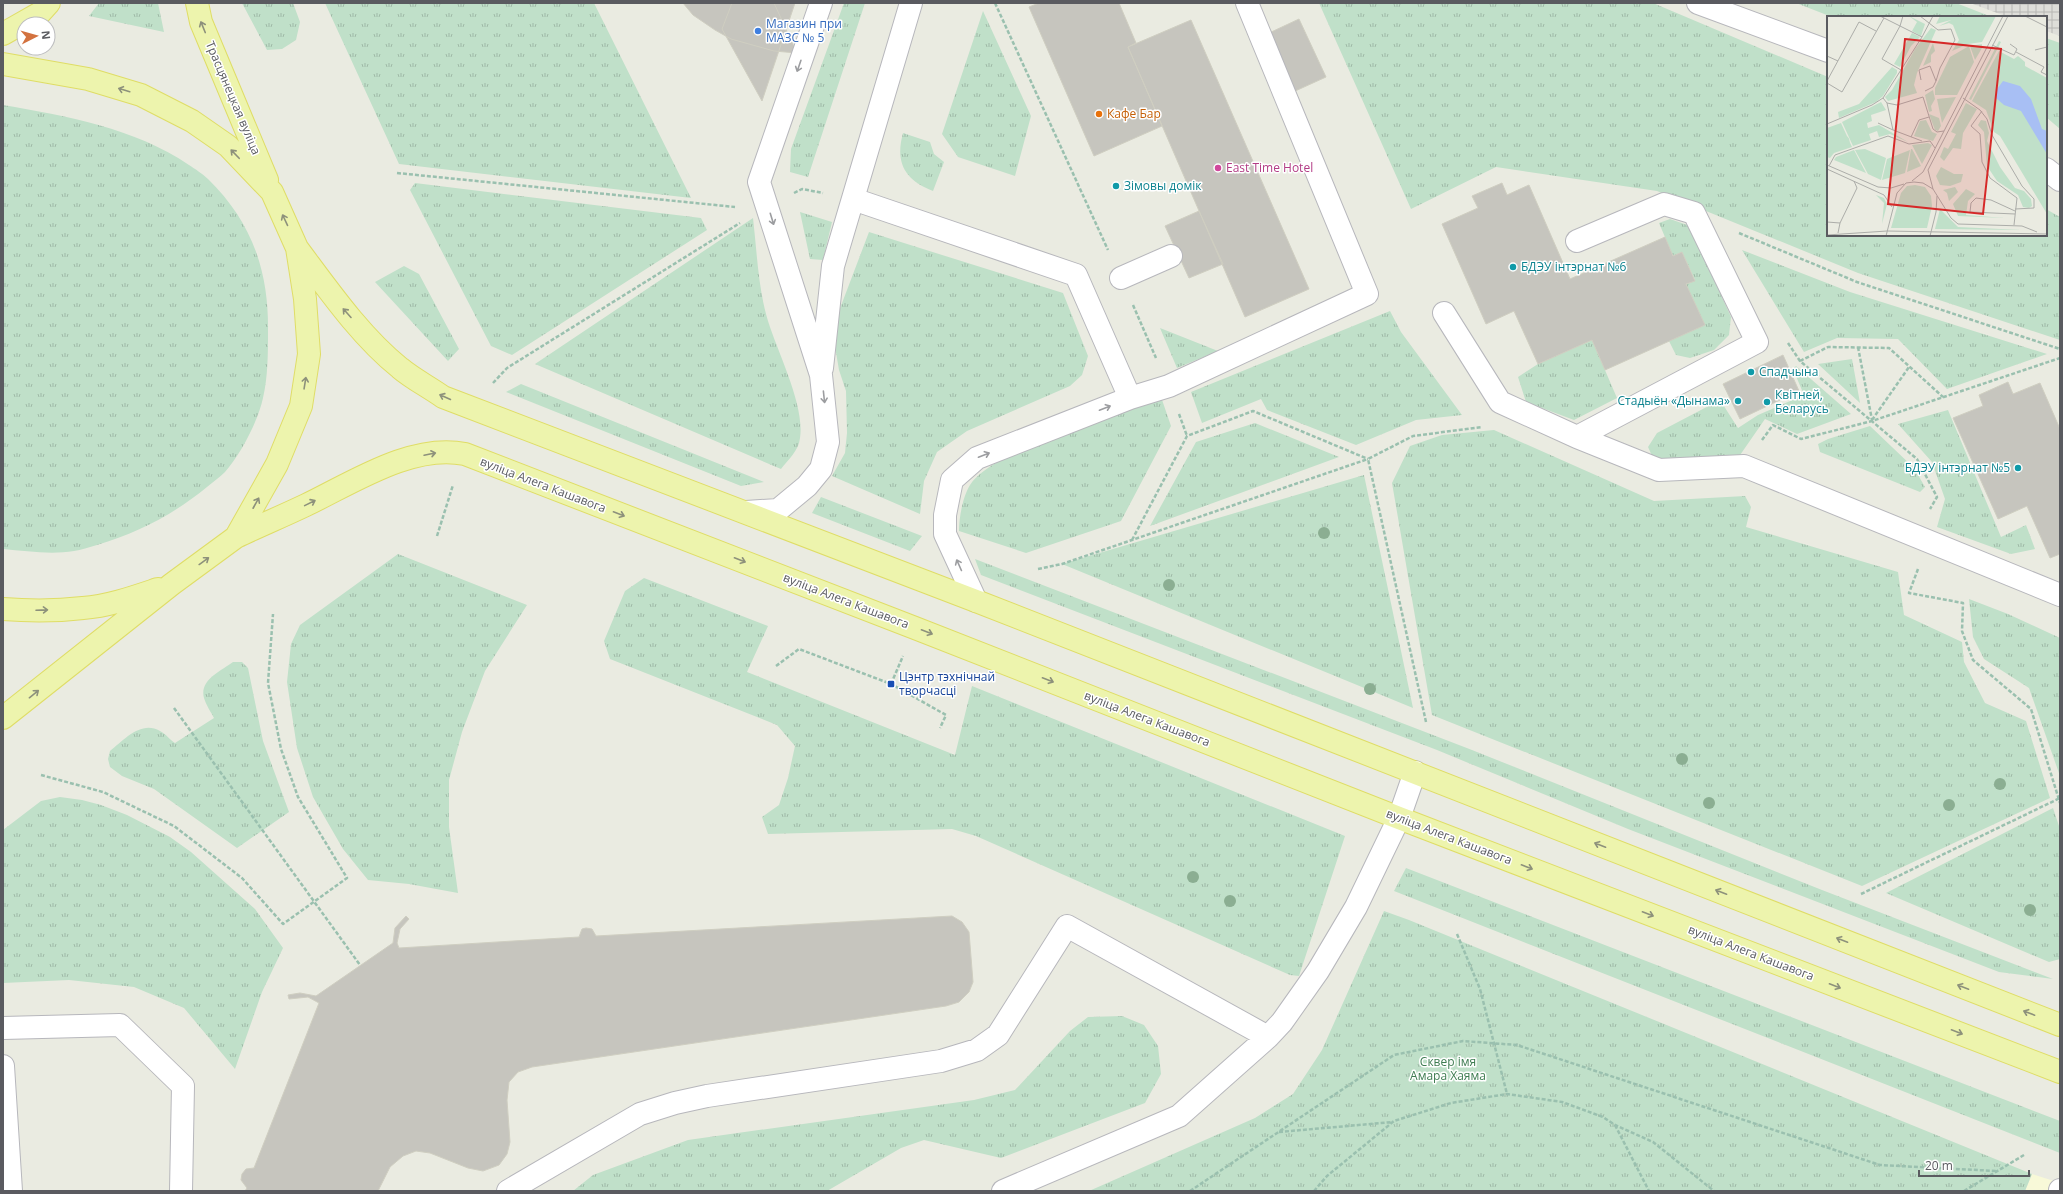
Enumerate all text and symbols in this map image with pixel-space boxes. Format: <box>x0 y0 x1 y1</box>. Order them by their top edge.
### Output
place label: Магазин при МАЗС № 5 <box>766 15 842 46</box>
north arrow <box>16 16 56 56</box>
inset map <box>1827 16 2047 236</box>
one-way arrow <box>199 21 207 33</box>
marker: Магазин при МАЗС № 5 <box>753 26 763 36</box>
text: N <box>39 30 54 40</box>
street label: Трасцянецкая вуліца <box>202 38 265 157</box>
one-way arrow <box>795 60 802 73</box>
one-way arrow <box>117 86 130 93</box>
place label: Кафе Бар <box>1107 105 1161 122</box>
marker: Кафе Бар <box>1094 109 1104 119</box>
one-way arrow <box>231 149 240 159</box>
place label: East Time Hotel <box>1226 159 1313 176</box>
marker: East Time Hotel <box>1213 163 1223 173</box>
place label: Зімовы домік <box>1124 177 1202 194</box>
marker: Зімовы домік <box>1111 181 1121 191</box>
one-way arrow <box>769 212 776 225</box>
one-way arrow <box>281 214 288 226</box>
place label: БДЭУ інтэрнат №6 <box>1521 258 1626 275</box>
marker: БДЭУ інтэрнат №6 <box>1508 262 1518 272</box>
one-way arrow <box>343 309 352 319</box>
place label: Спадчына <box>1759 363 1818 380</box>
marker: Спадчына <box>1746 367 1756 377</box>
one-way arrow <box>301 377 309 390</box>
place label: Квітней, Беларусь <box>1775 386 1829 417</box>
one-way arrow <box>820 390 827 403</box>
place label: Стадыён «Дынама» <box>1618 392 1730 409</box>
one-way arrow <box>440 393 452 400</box>
marker: Стадыён «Дынама» <box>1733 396 1743 406</box>
marker: Квітней, Беларусь <box>1762 397 1772 407</box>
one-way arrow <box>1099 403 1111 411</box>
one-way arrow <box>423 449 436 457</box>
one-way arrow <box>978 451 990 459</box>
street label: вуліца Алега Кашавога <box>478 453 609 516</box>
place label: БДЭУ інтэрнат №5 <box>1905 459 2010 476</box>
marker: БДЭУ інтэрнат №5 <box>2013 463 2023 473</box>
one-way arrow <box>252 497 260 509</box>
one-way arrow <box>304 498 316 506</box>
one-way arrow <box>612 510 624 518</box>
one-way arrow <box>198 557 209 565</box>
one-way arrow <box>734 557 746 565</box>
one-way arrow <box>955 560 963 572</box>
street label: вуліца Алега Кашавога <box>781 569 912 632</box>
one-way arrow <box>35 606 48 614</box>
one-way arrow <box>920 629 932 637</box>
place label: Цэнтр тэхнічнай творчасці <box>899 668 995 699</box>
one-way arrow <box>1041 677 1053 684</box>
marker: Цэнтр тэхнічнай творчасці <box>886 679 896 689</box>
street label: вуліца Алега Кашавога <box>1082 687 1213 750</box>
one-way arrow <box>28 689 39 698</box>
street label: вуліца Алега Кашавога <box>1384 805 1515 868</box>
one-way arrow <box>1594 840 1606 848</box>
one-way arrow <box>1521 864 1533 872</box>
one-way arrow <box>1715 888 1727 896</box>
one-way arrow <box>1642 910 1654 918</box>
street label: вуліца Алега Кашавога <box>1686 921 1817 984</box>
one-way arrow <box>1836 935 1848 943</box>
one-way arrow <box>1829 982 1841 990</box>
one-way arrow <box>1957 983 1969 991</box>
one-way arrow <box>2024 1009 2036 1017</box>
one-way arrow <box>1950 1029 1962 1037</box>
park label: Сквер імя Амара Хаяма <box>1410 1053 1486 1084</box>
scale bar <box>1919 1152 2029 1178</box>
text: 20 m <box>1925 1157 1953 1174</box>

